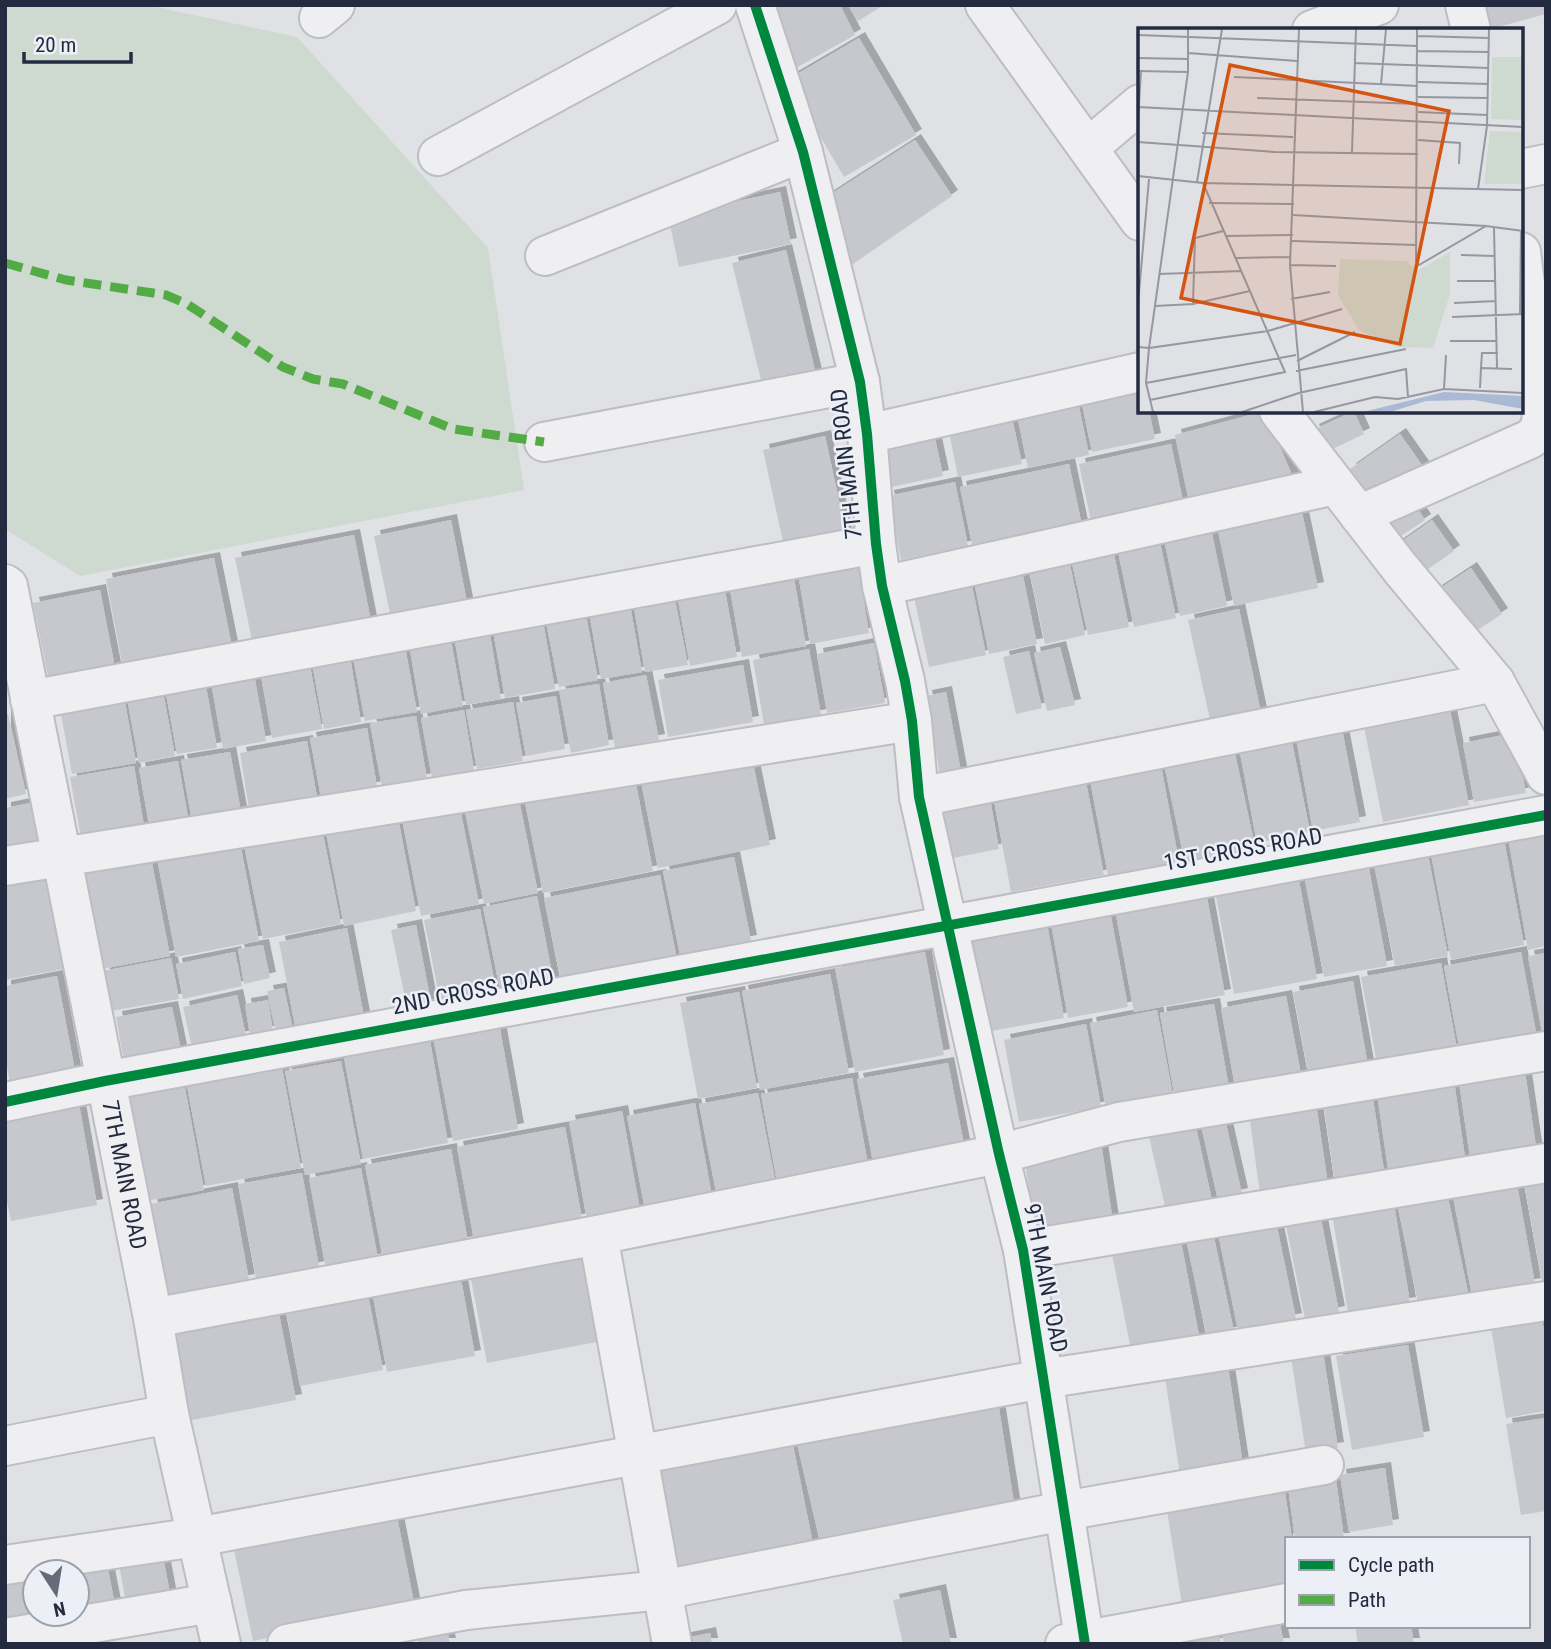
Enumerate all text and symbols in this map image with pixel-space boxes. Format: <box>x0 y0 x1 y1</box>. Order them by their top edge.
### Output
scale bar <box>24 21 131 65</box>
inset map <box>1138 28 1523 413</box>
text: 20 m <box>35 33 76 57</box>
street label: 7TH MAIN ROAD <box>825 387 868 541</box>
street label: 1ST CROSS ROAD <box>1162 822 1324 877</box>
street label: 2ND CROSS ROAD <box>390 963 556 1020</box>
street label: 7TH MAIN ROAD <box>96 1098 152 1252</box>
street label: 9TH MAIN ROAD <box>1018 1201 1073 1355</box>
legend <box>1285 1537 1530 1628</box>
text: Cycle path <box>1348 1553 1434 1577</box>
north arrow <box>21 1558 91 1628</box>
text: Path <box>1348 1588 1386 1612</box>
text: N <box>51 1597 68 1622</box>

